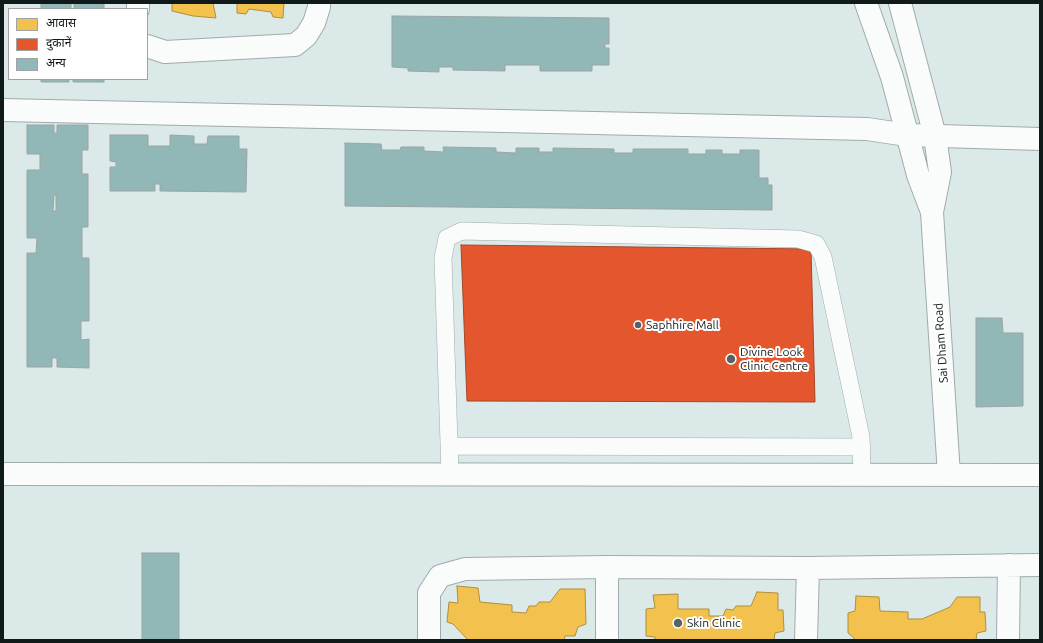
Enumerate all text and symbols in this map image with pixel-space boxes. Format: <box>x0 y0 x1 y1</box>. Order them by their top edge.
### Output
legend <box>8 8 148 80</box>
text: आवास <box>46 16 76 29</box>
text: दुकानें <box>46 36 71 49</box>
text: अन्य <box>46 56 66 69</box>
street label: Sai Dham Road <box>931 302 951 384</box>
place label: Saphhire Mall <box>646 318 719 332</box>
marker: Saphhire Mall <box>633 320 643 330</box>
place label: Divine Look Clinic Centre <box>740 345 808 373</box>
marker: Divine Look Clinic Centre <box>725 353 737 365</box>
place label: Skin Clinic <box>687 616 741 630</box>
marker: Skin Clinic <box>672 617 684 629</box>

